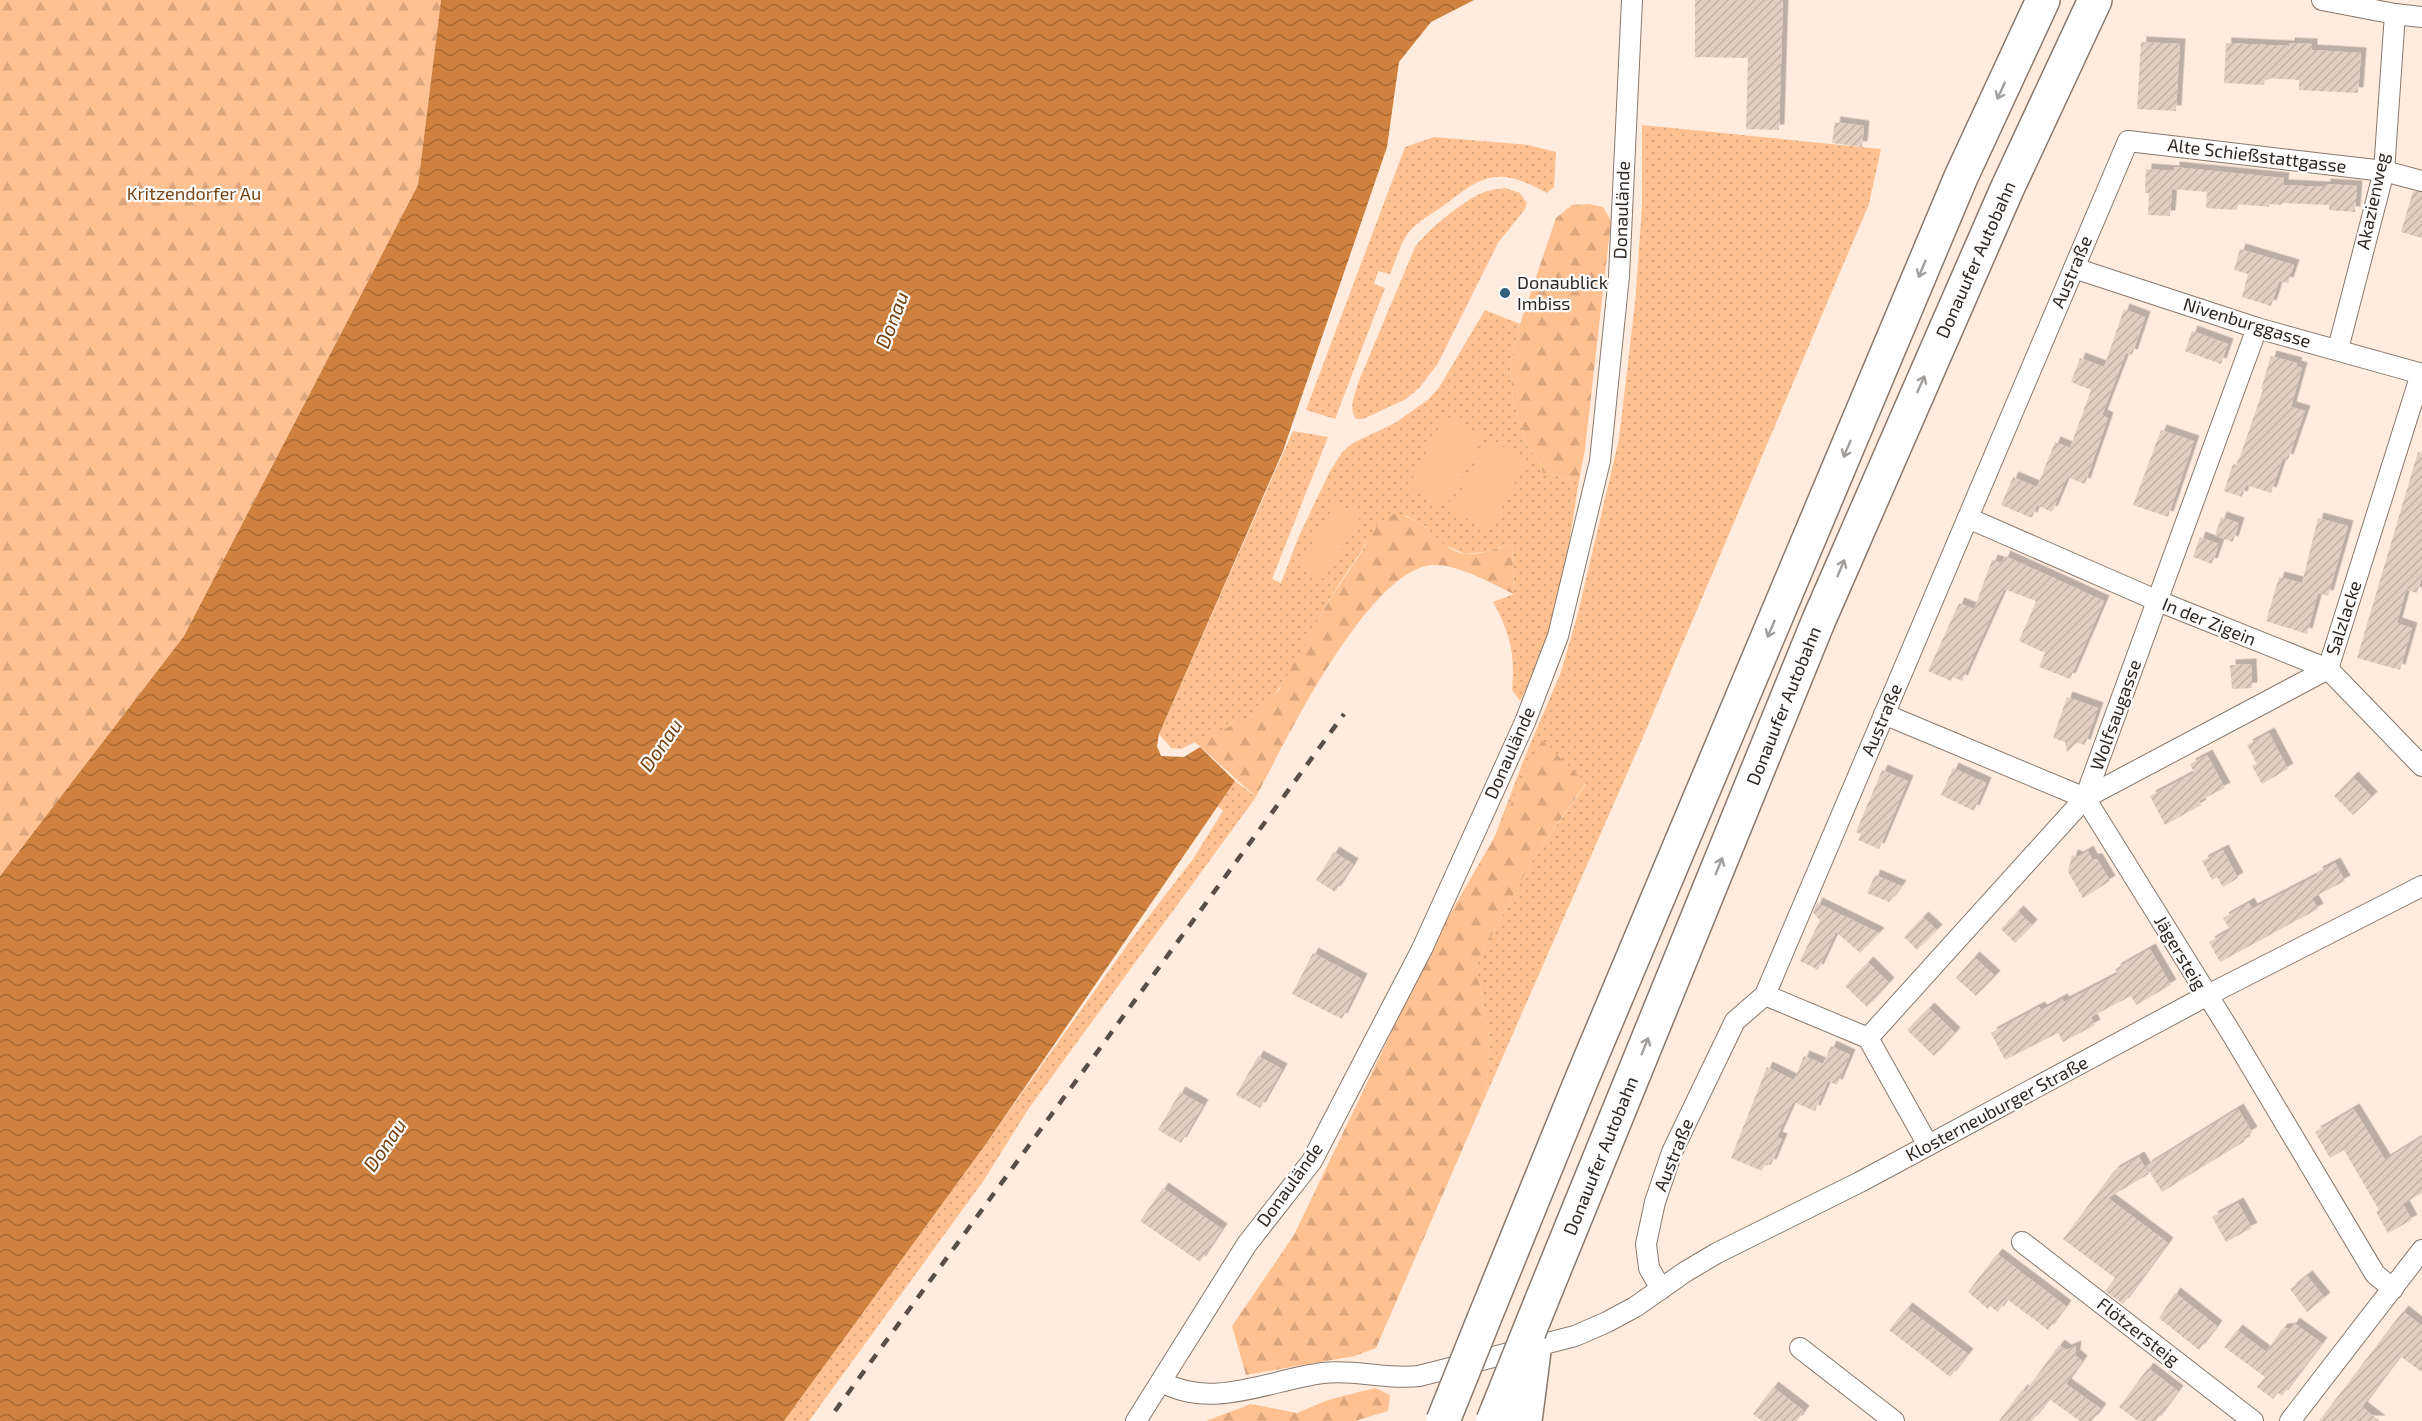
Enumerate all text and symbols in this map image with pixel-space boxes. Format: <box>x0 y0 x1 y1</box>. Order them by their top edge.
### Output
one-way arrow <box>1994 81 2006 99</box>
street label: Alte Schießstattgasse <box>2166 133 2348 177</box>
street label: Akazienweg <box>2351 150 2393 251</box>
street label: Donaulände <box>1608 160 1634 260</box>
street label: Donauufer Autobahn <box>1931 178 2020 341</box>
park label: Kritzendorfer Au <box>127 182 261 204</box>
street label: Austraße <box>2046 232 2096 311</box>
one-way arrow <box>1916 259 1927 278</box>
place label: Donaublick Imbiss <box>1517 271 1608 314</box>
marker: Donaublick Imbiss <box>1498 286 1512 300</box>
water label: Donau <box>869 288 913 351</box>
street label: Nivenburggasse <box>2181 292 2314 352</box>
one-way arrow <box>1916 375 1927 393</box>
one-way arrow <box>1841 439 1852 458</box>
one-way arrow <box>1836 560 1847 578</box>
street label: Salzlacke <box>2321 578 2365 658</box>
street label: In der Zigein <box>2159 592 2259 650</box>
one-way arrow <box>1765 619 1776 637</box>
street label: Donauufer Autobahn <box>1741 623 1825 788</box>
street label: Wolfsaugasse <box>2085 656 2145 773</box>
street label: Austraße <box>1856 680 1906 759</box>
street label: Donaulände <box>1479 703 1539 802</box>
water label: Donau <box>633 713 687 775</box>
one-way arrow <box>1714 857 1725 876</box>
street label: Jägersteig <box>2150 911 2212 994</box>
one-way arrow <box>1640 1038 1651 1056</box>
street label: Klosterneuburger Straße <box>1902 1051 2091 1166</box>
street label: Donauufer Autobahn <box>1558 1073 1642 1238</box>
water label: Donau <box>357 1113 411 1175</box>
street label: Austraße <box>1649 1115 1698 1194</box>
street label: Donaulände <box>1251 1138 1327 1231</box>
street label: Flötzersteig <box>2093 1292 2184 1370</box>

